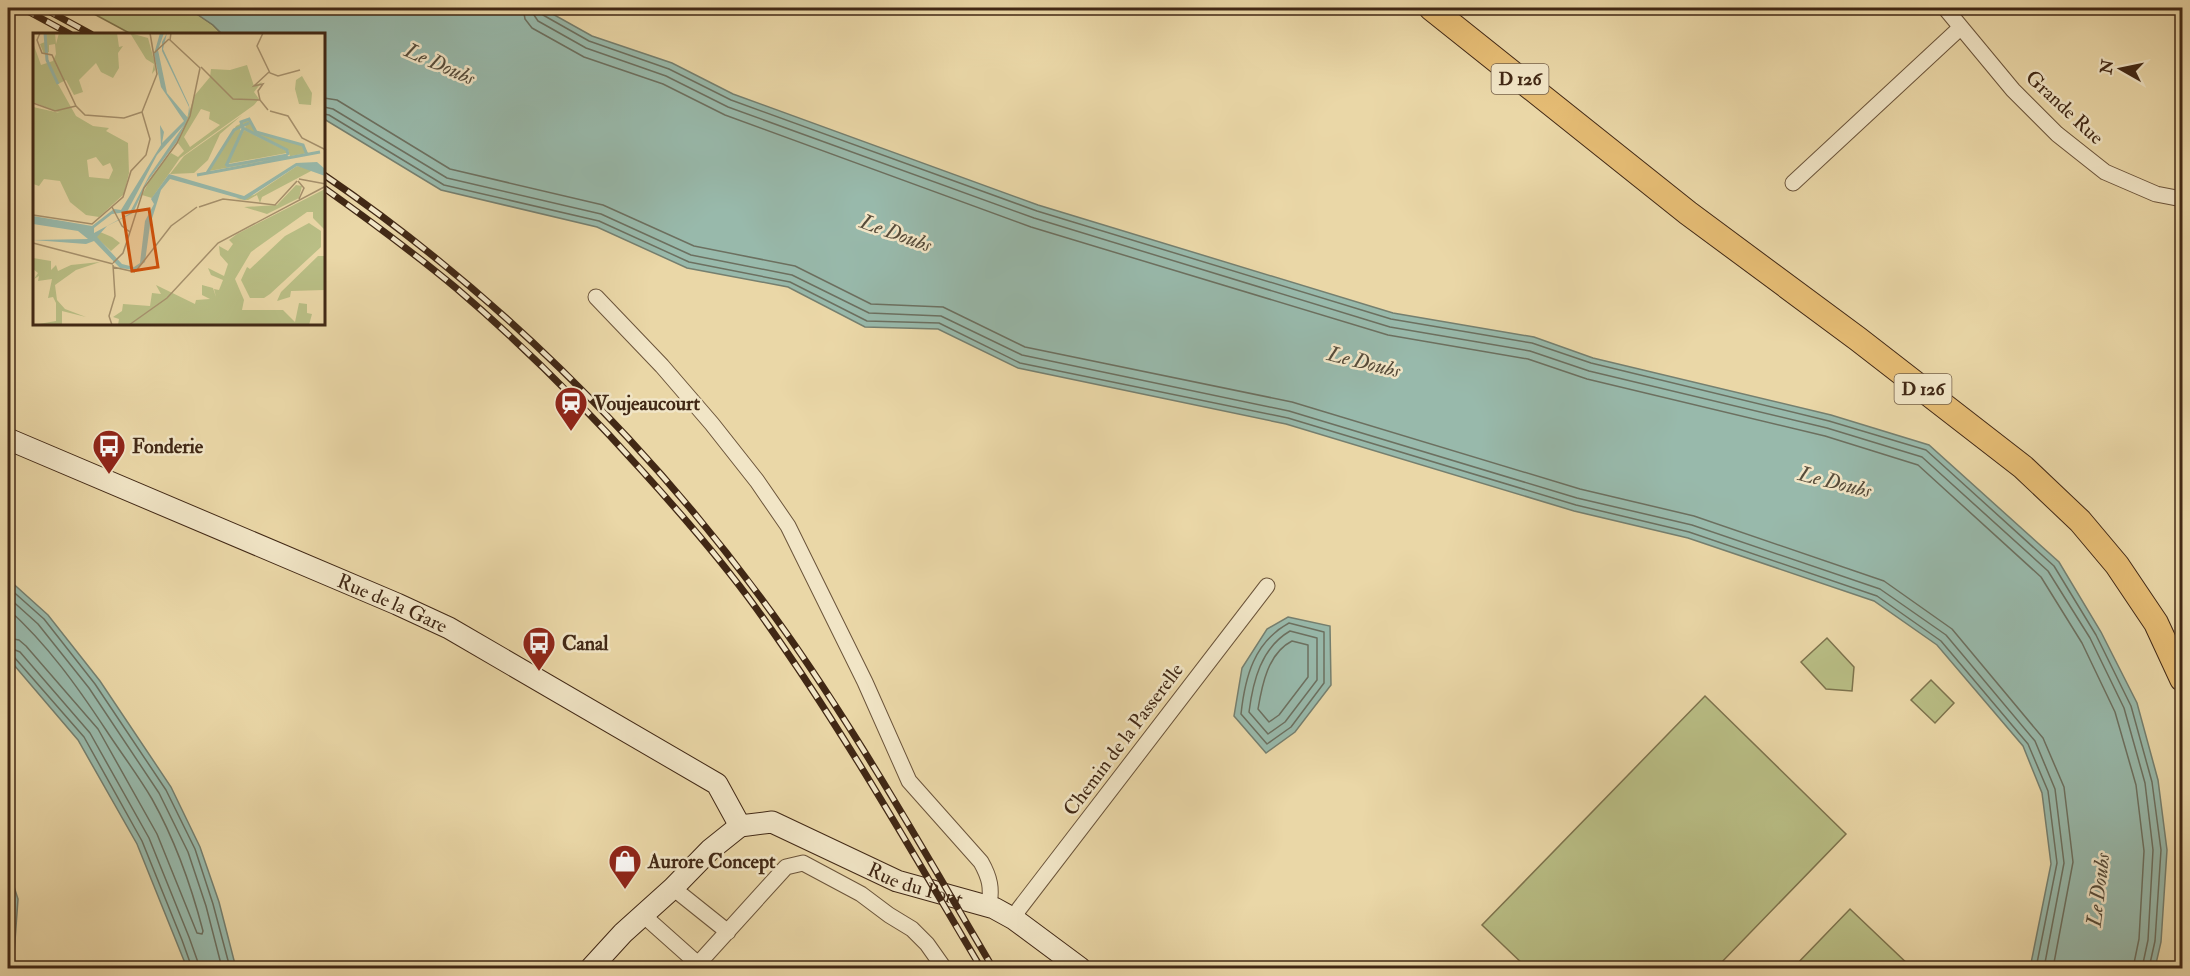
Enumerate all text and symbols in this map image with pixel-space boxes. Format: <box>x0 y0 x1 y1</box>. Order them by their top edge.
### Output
inset map <box>33 33 326 326</box>
water label: Le Doubs <box>400 37 480 92</box>
north arrow <box>2091 39 2151 99</box>
text: N <box>2096 58 2118 76</box>
road number: D 126 <box>1492 64 1549 94</box>
street label: Grande Rue <box>2020 65 2109 150</box>
water label: Le Doubs <box>855 208 936 259</box>
water label: Le Doubs <box>1324 340 1404 385</box>
road number: D 126 <box>1894 374 1952 404</box>
station icon: Voujeaucourt <box>553 385 589 432</box>
place label: Voujeaucourt <box>593 391 700 416</box>
bus stop icon: Fonderie <box>91 428 127 475</box>
place label: Fonderie <box>132 434 204 459</box>
water label: Le Doubs <box>1795 460 1875 505</box>
street label: Rue de la Gare <box>333 568 451 639</box>
bus stop icon: Canal <box>521 625 557 672</box>
place label: Canal <box>562 631 609 656</box>
street label: Chemin de la Passerelle <box>1058 658 1189 821</box>
shop icon: Aurore Concept <box>607 843 643 890</box>
place label: Aurore Concept <box>647 849 776 875</box>
water label: Le Doubs <box>2080 850 2117 929</box>
street label: Rue du Pont <box>863 857 966 912</box>

